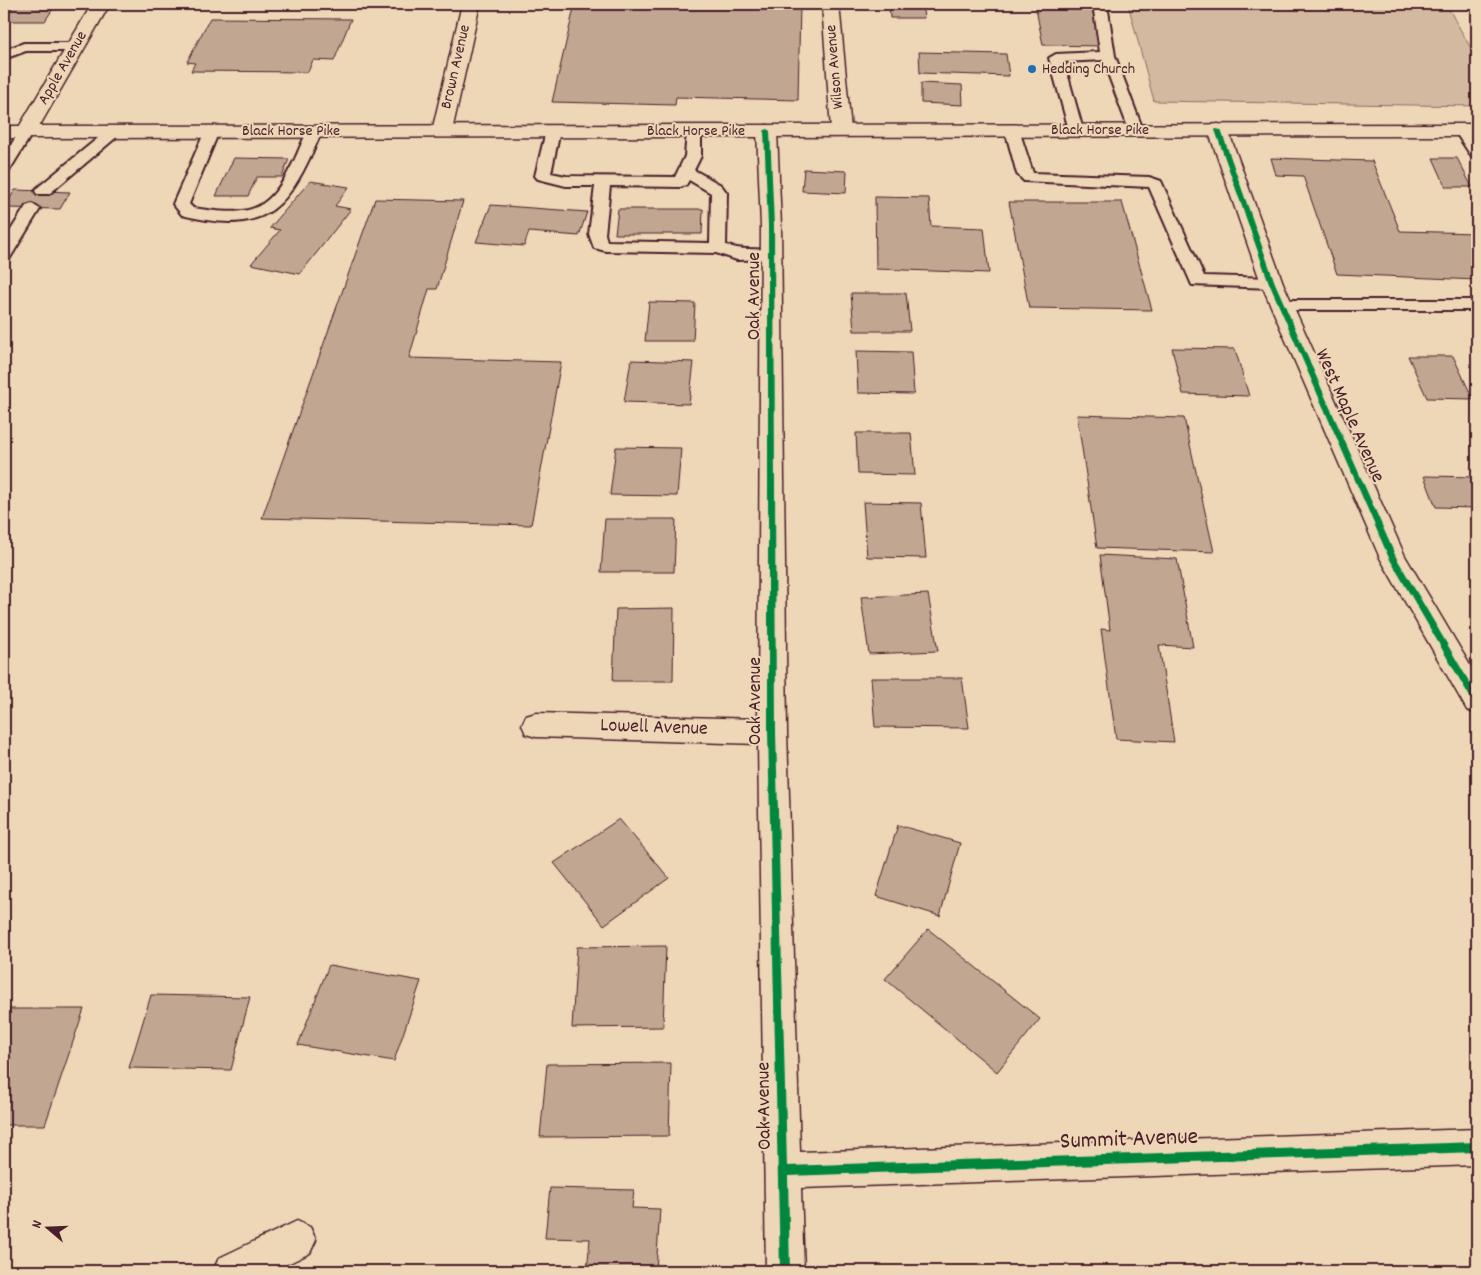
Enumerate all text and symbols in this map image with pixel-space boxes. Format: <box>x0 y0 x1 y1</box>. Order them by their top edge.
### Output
street label: Brown Avenue <box>435 23 477 111</box>
street label: Wilson Avenue <box>820 24 850 110</box>
street label: Apple Avenue <box>33 27 93 109</box>
place label: Hedding Church <box>1042 58 1135 81</box>
marker: Hedding Church <box>1026 63 1038 75</box>
street label: Black Horse Pike <box>1051 119 1149 142</box>
street label: Black Horse Pike <box>242 120 340 143</box>
street label: Black Horse Pike <box>647 120 745 143</box>
street label: Oak Avenue <box>741 252 769 340</box>
street label: West Maple Avenue <box>1307 345 1391 488</box>
street label: Oak Avenue <box>742 657 770 745</box>
street label: Lowell Avenue <box>600 712 708 744</box>
street label: Oak Avenue <box>750 1061 780 1150</box>
street label: Summit Avenue <box>1059 1121 1199 1159</box>
north arrow <box>22 1202 72 1252</box>
text: N <box>27 1218 48 1231</box>

